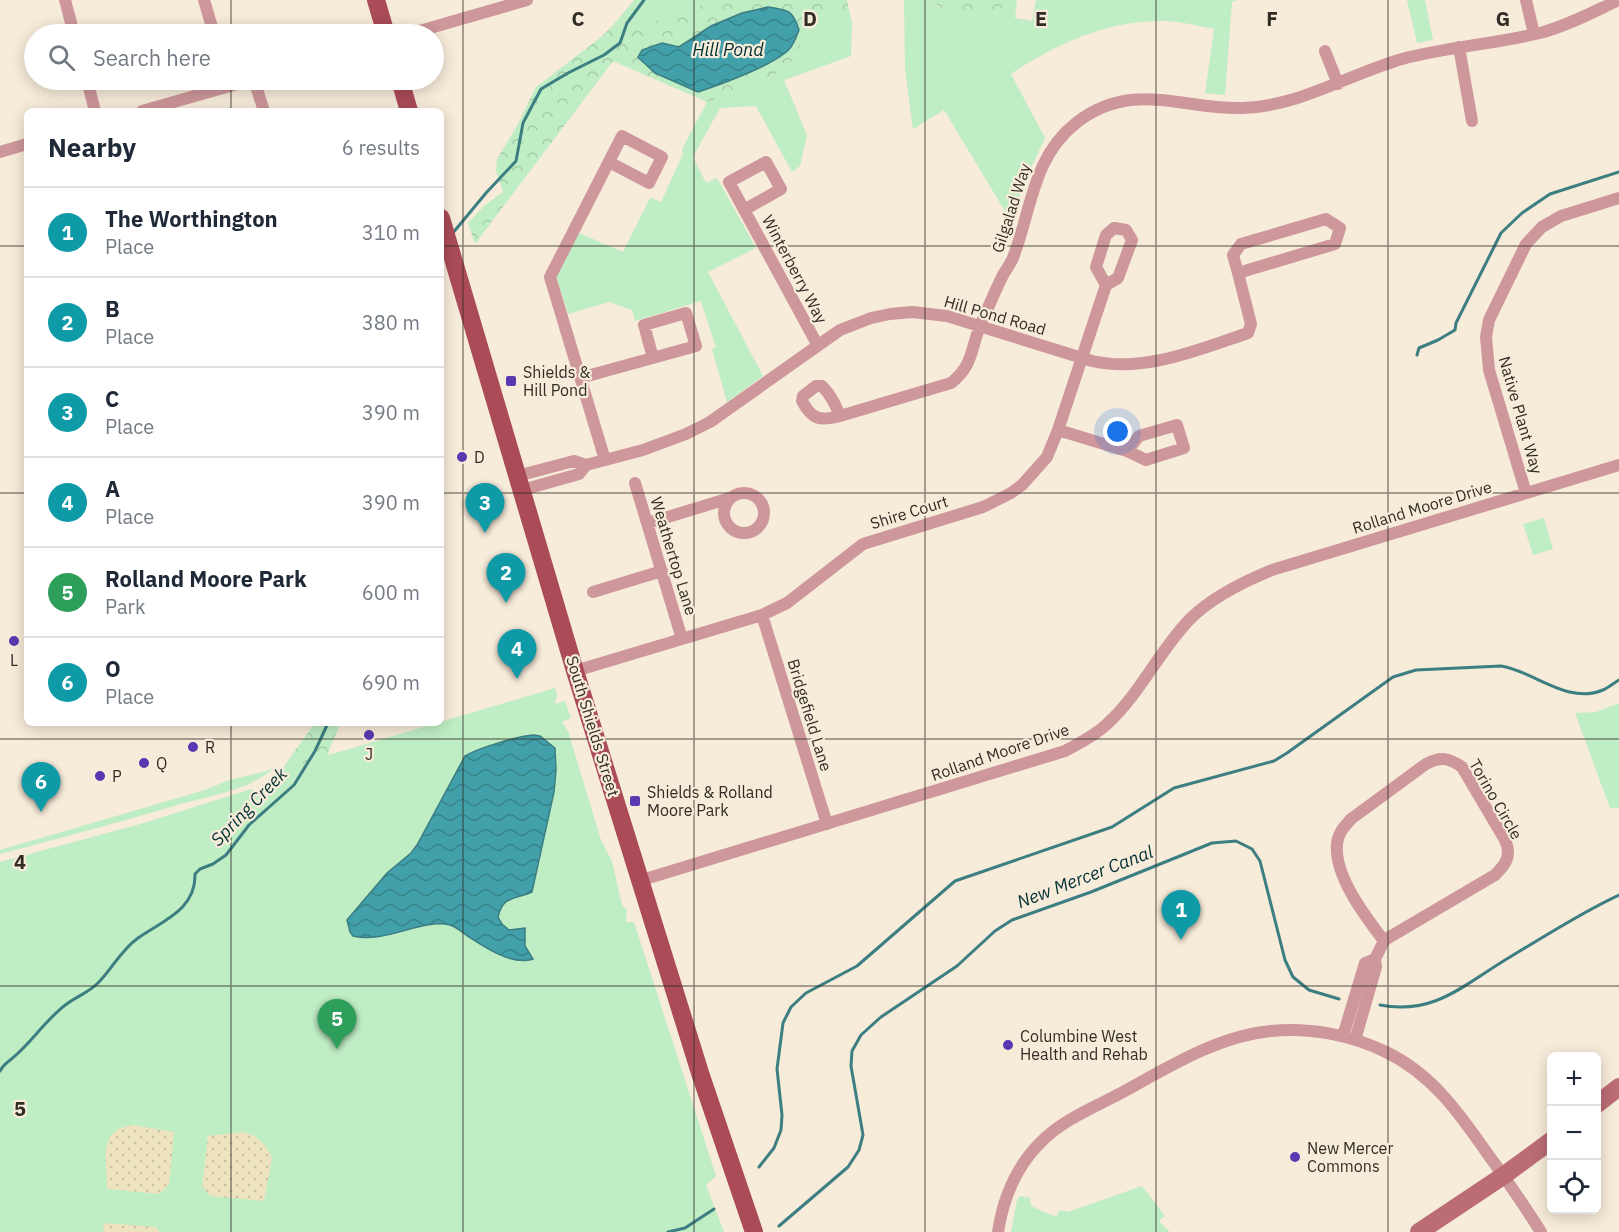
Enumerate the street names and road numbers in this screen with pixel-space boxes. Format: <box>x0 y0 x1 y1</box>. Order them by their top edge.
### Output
street label: Gilgalad Way <box>987 161 1035 255</box>
street label: Winterberry Way <box>758 211 832 327</box>
street label: Hill Pond Road <box>942 291 1048 339</box>
street label: Native Plant Way <box>1495 354 1547 476</box>
street label: Rolland Moore Drive <box>1350 476 1494 538</box>
street label: Shire Court <box>868 491 950 533</box>
street label: Weathertop Lane <box>646 494 702 618</box>
street label: South Shields Street <box>562 653 624 799</box>
street label: Bridgefield Lane <box>783 656 837 774</box>
street label: Rolland Moore Drive <box>928 719 1072 785</box>
street label: Torino Circle <box>1465 755 1527 843</box>

